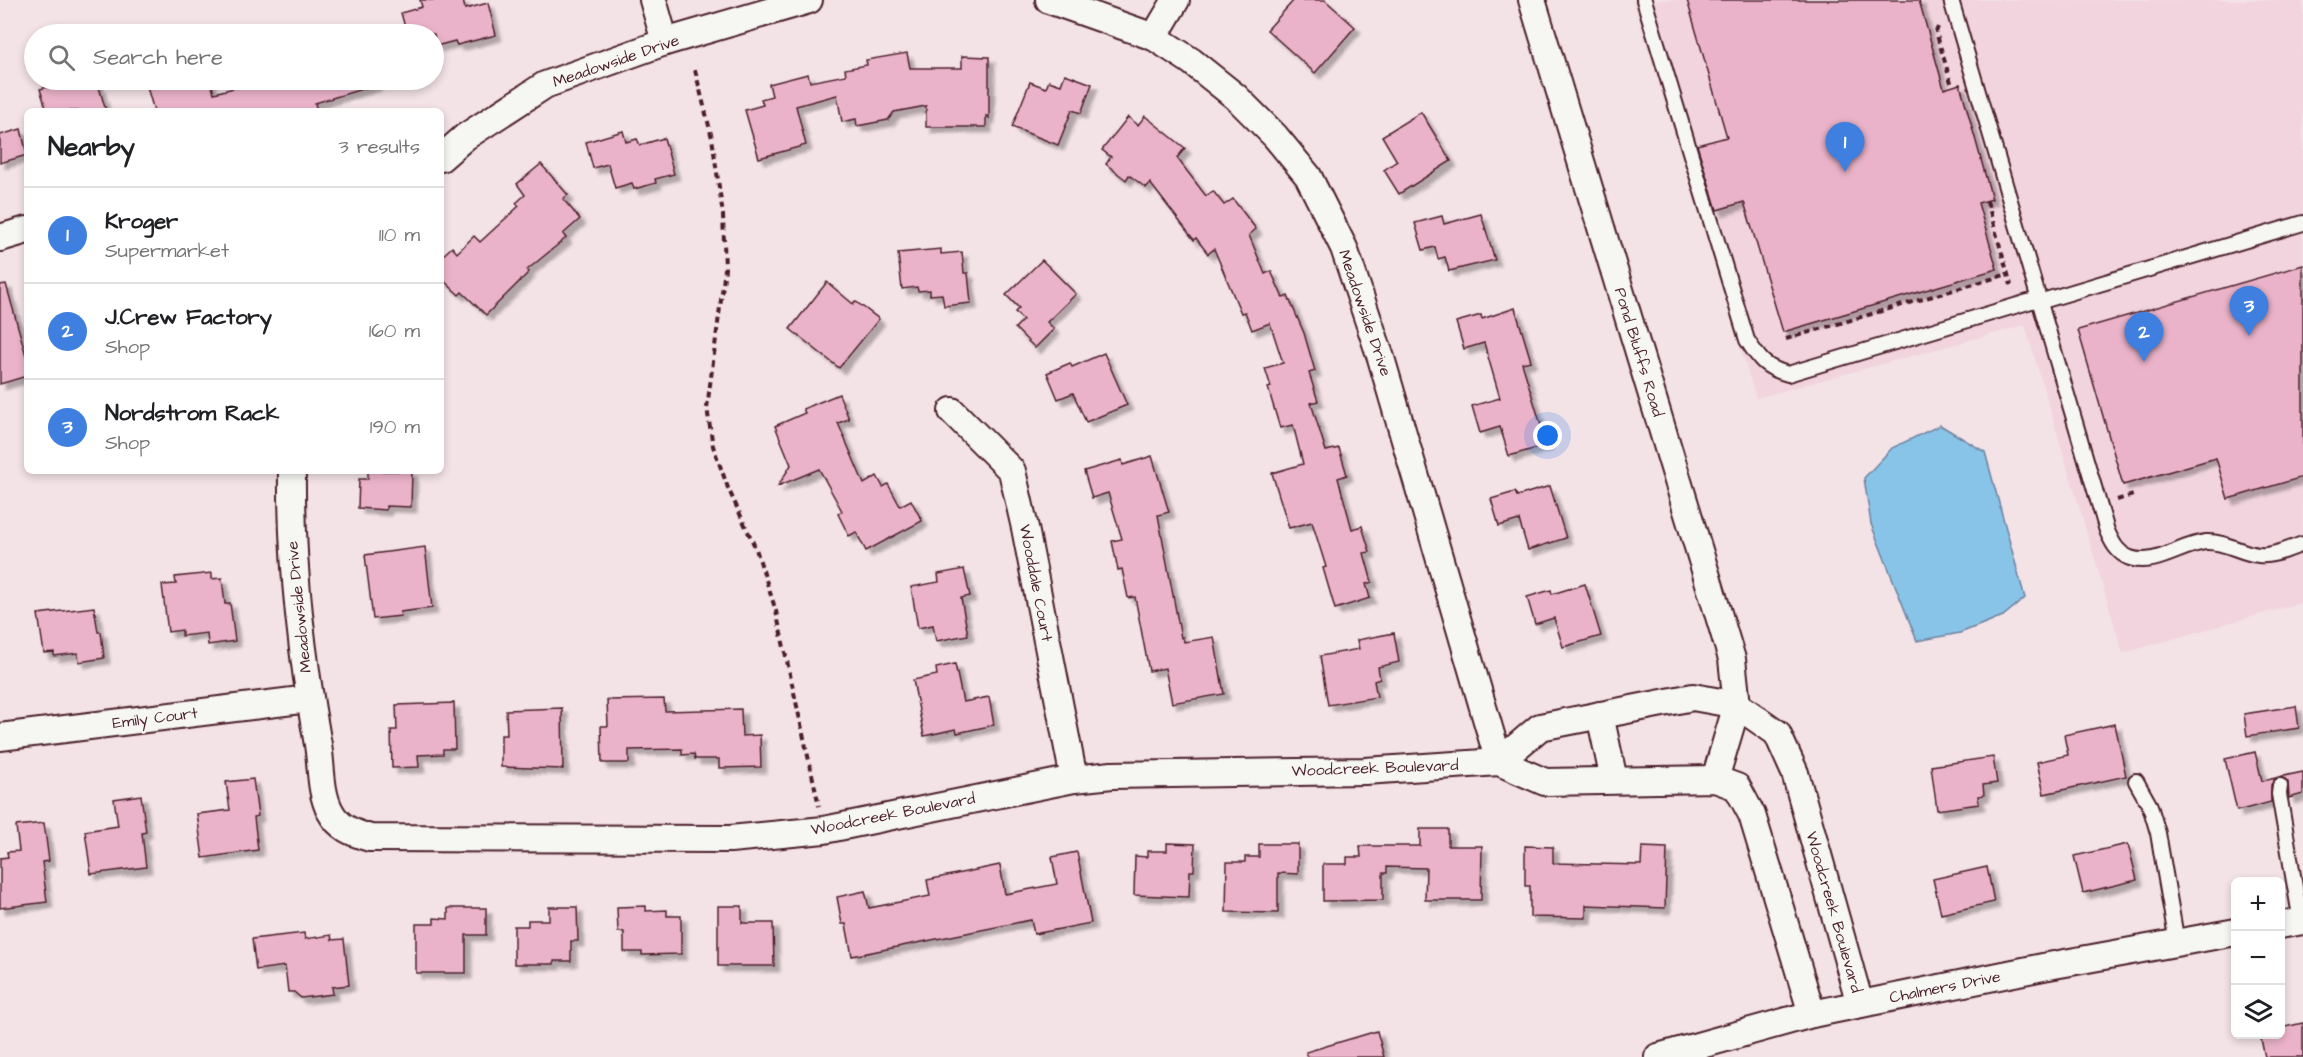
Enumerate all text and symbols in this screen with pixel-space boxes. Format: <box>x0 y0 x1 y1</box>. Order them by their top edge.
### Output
search box <box>24 24 444 90</box>
street label: Meadowside Drive <box>550 29 683 93</box>
icon: search <box>45 41 78 74</box>
text: Search here <box>93 42 223 73</box>
pin: 1 <box>1826 122 1864 172</box>
text: Nearby <box>48 129 135 165</box>
text: 3 results <box>338 133 420 161</box>
text: Kroger <box>105 206 178 237</box>
text: 1 <box>66 221 69 249</box>
text: 110 m <box>379 221 420 249</box>
text: Supermarket <box>105 237 229 265</box>
street label: Meadowside Drive <box>1333 247 1397 380</box>
street label: Pond Bluffs Road <box>1609 285 1669 419</box>
pin: 3 <box>2230 286 2268 336</box>
text: J.Crew Factory <box>105 302 272 333</box>
pin: 2 <box>2124 312 2164 362</box>
text: 2 <box>62 317 73 345</box>
text: 160 m <box>369 317 420 345</box>
text: Shop <box>105 333 150 361</box>
text: Nordstrom Rack <box>105 398 279 429</box>
text: 3 <box>62 413 73 441</box>
text: 190 m <box>370 413 420 441</box>
your location <box>1533 421 1562 450</box>
text: Shop <box>105 429 150 457</box>
street label: Wooddale Court <box>1014 523 1058 644</box>
street label: Meadowside Drive <box>281 540 317 674</box>
street label: Emily Court <box>111 702 200 735</box>
street label: Woodcreek Boulevard <box>1291 754 1459 782</box>
street label: Woodcreek Boulevard <box>809 787 977 841</box>
street label: Woodcreek Boulevard <box>1800 829 1868 995</box>
map controls <box>2231 877 2285 1039</box>
button: + <box>2231 877 2285 931</box>
button: − <box>2231 931 2285 985</box>
street label: Chalmers Drive <box>1888 965 2003 1009</box>
button: layers <box>2231 985 2285 1039</box>

